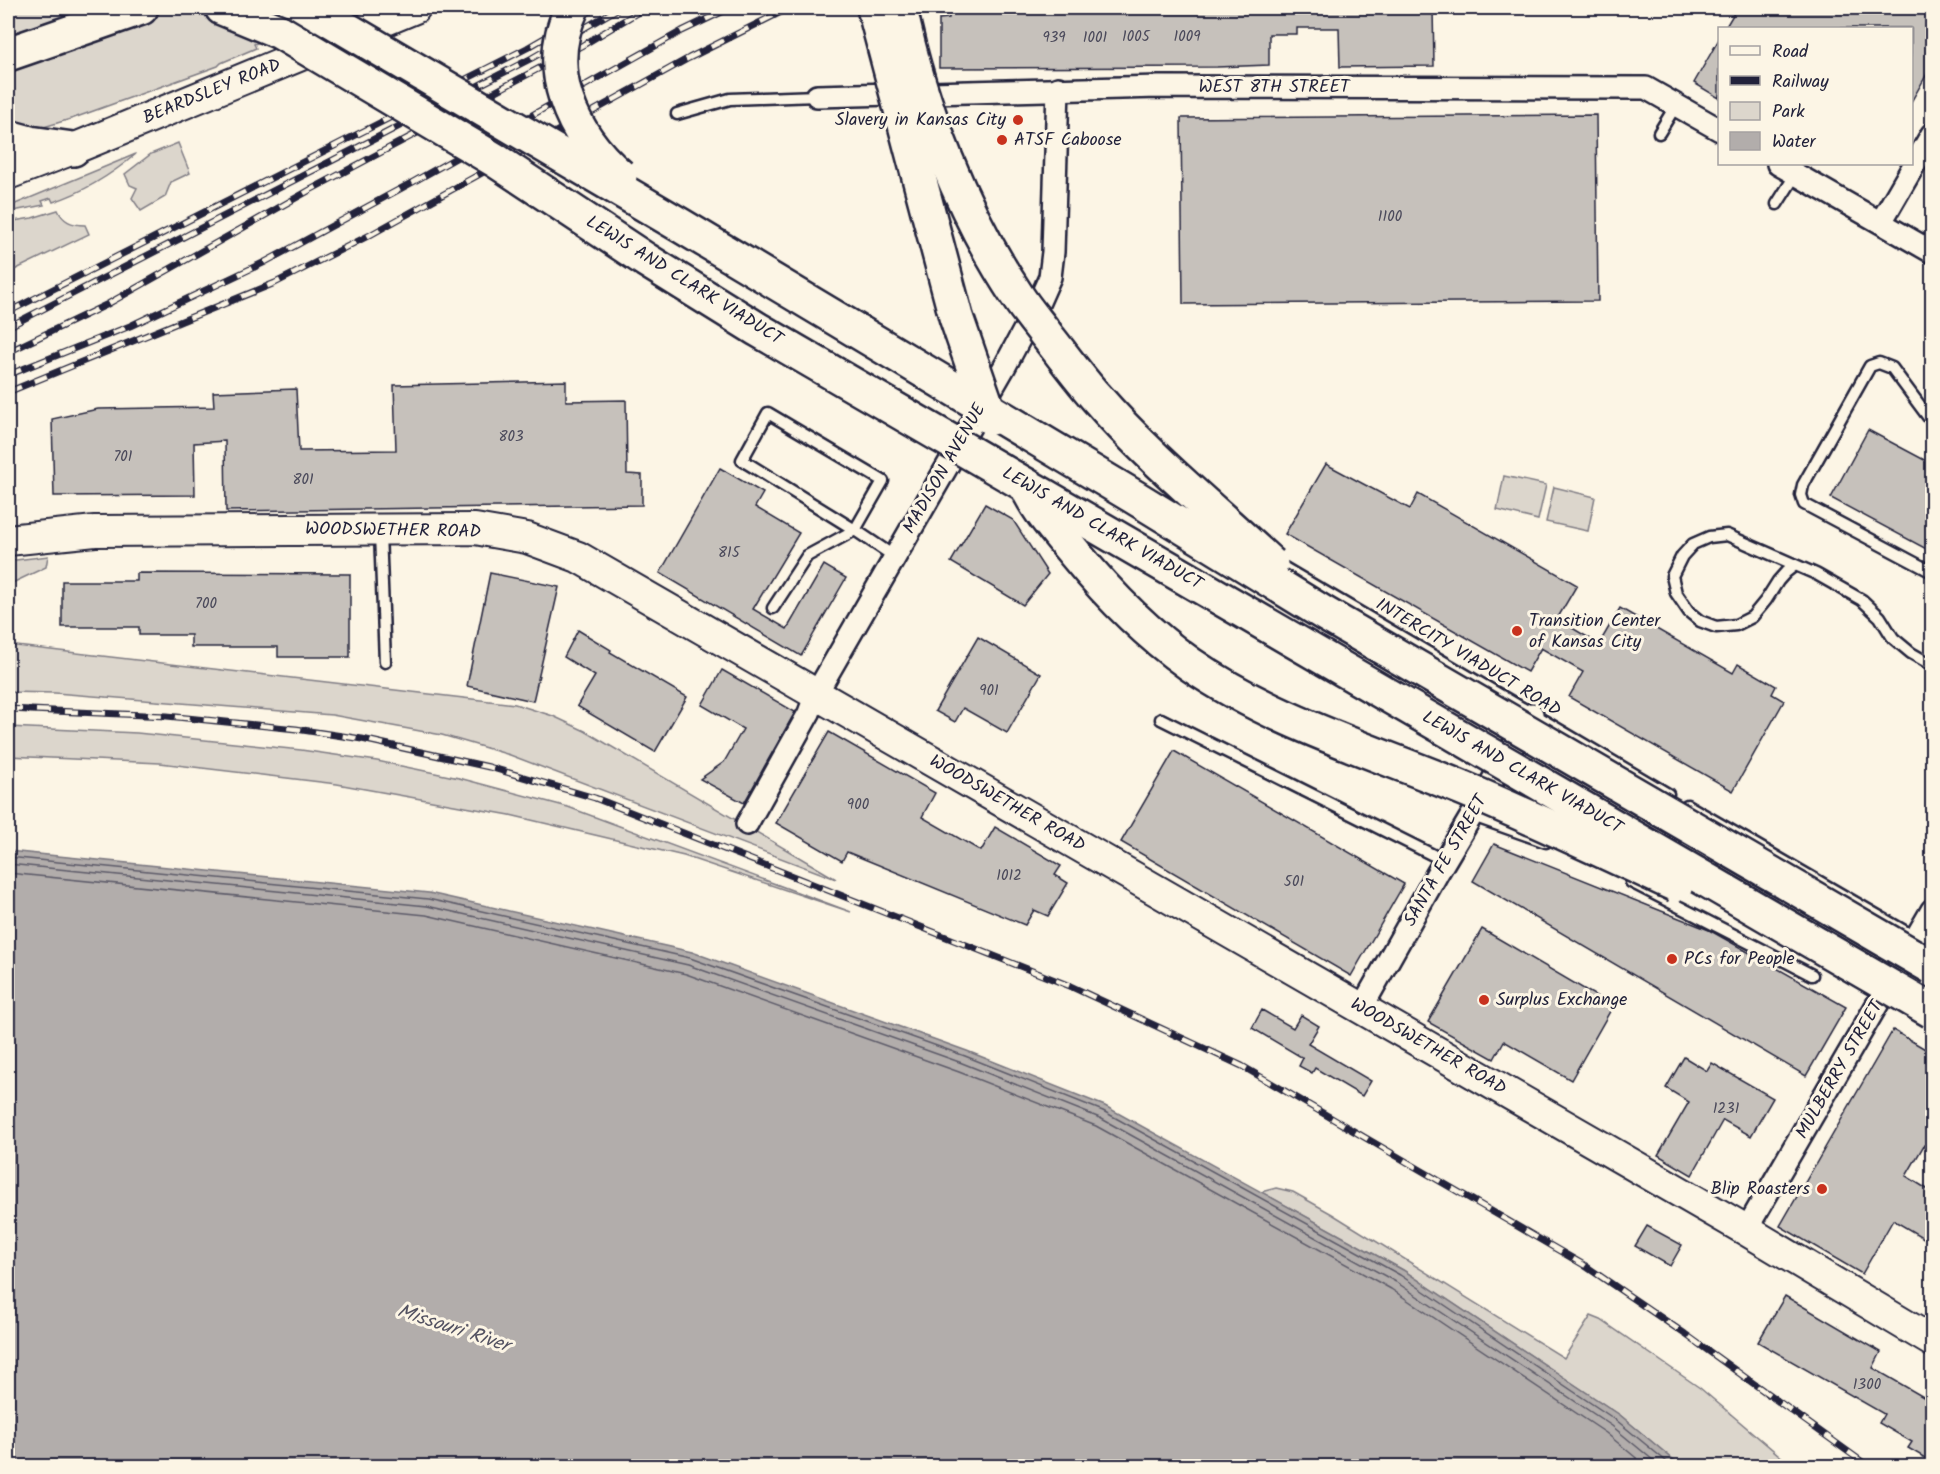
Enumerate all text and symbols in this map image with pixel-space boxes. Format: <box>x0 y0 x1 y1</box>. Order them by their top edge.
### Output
house number: 1005 <box>1122 25 1151 49</box>
house number: 1009 <box>1173 25 1201 49</box>
house number: 939 <box>1042 26 1066 50</box>
house number: 1001 <box>1083 26 1107 50</box>
legend <box>1718 27 1913 165</box>
text: Road <box>1772 38 1809 67</box>
street label: BEARDSLEY ROAD <box>139 51 286 133</box>
text: Railway <box>1772 68 1829 97</box>
street label: WEST 8TH STREET <box>1198 73 1351 102</box>
text: Park <box>1772 98 1805 127</box>
place label: Slavery in Kansas City <box>835 106 1007 135</box>
marker: Slavery in Kansas City <box>1011 113 1025 127</box>
place label: ATSF Caboose <box>1014 126 1122 155</box>
text: Water <box>1772 128 1817 157</box>
marker: ATSF Caboose <box>995 133 1009 147</box>
house number: 1100 <box>1378 205 1403 229</box>
street label: LEWIS AND CLARK VIADUCT <box>580 208 789 354</box>
street label: MADISON AVENUE <box>896 398 995 540</box>
house number: 803 <box>498 425 524 449</box>
house number: 701 <box>113 445 133 469</box>
street label: LEWIS AND CLARK VIADUCT <box>996 460 1209 599</box>
house number: 801 <box>292 468 314 492</box>
street label: WOODSWETHER ROAD <box>305 515 482 547</box>
house number: 815 <box>718 541 741 565</box>
street label: INTERCITY VIADUCT ROAD <box>1370 591 1567 725</box>
house number: 700 <box>195 592 217 616</box>
place label: Transition Center of Kansas City <box>1529 607 1661 657</box>
marker: Transition Center of Kansas City <box>1510 624 1524 638</box>
house number: 901 <box>979 679 999 703</box>
street label: LEWIS AND CLARK VIADUCT <box>1416 704 1629 843</box>
street label: WOODSWETHER ROAD <box>924 747 1091 861</box>
street label: SANTA FE STREET <box>1396 788 1496 932</box>
house number: 900 <box>847 793 870 817</box>
house number: 1012 <box>996 864 1022 888</box>
house number: 501 <box>1284 870 1304 894</box>
place label: PCs for People <box>1684 945 1795 974</box>
marker: PCs for People <box>1665 952 1679 966</box>
place label: Surplus Exchange <box>1496 986 1627 1015</box>
street label: WOODSWETHER ROAD <box>1345 990 1512 1104</box>
marker: Surplus Exchange <box>1477 993 1491 1007</box>
street label: MULBERRY STREET <box>1788 994 1892 1145</box>
house number: 1231 <box>1713 1097 1740 1121</box>
place label: Blip Roasters <box>1711 1175 1810 1204</box>
marker: Blip Roasters <box>1815 1182 1829 1196</box>
water label: Missouri River <box>393 1296 517 1364</box>
house number: 1300 <box>1853 1373 1882 1397</box>

